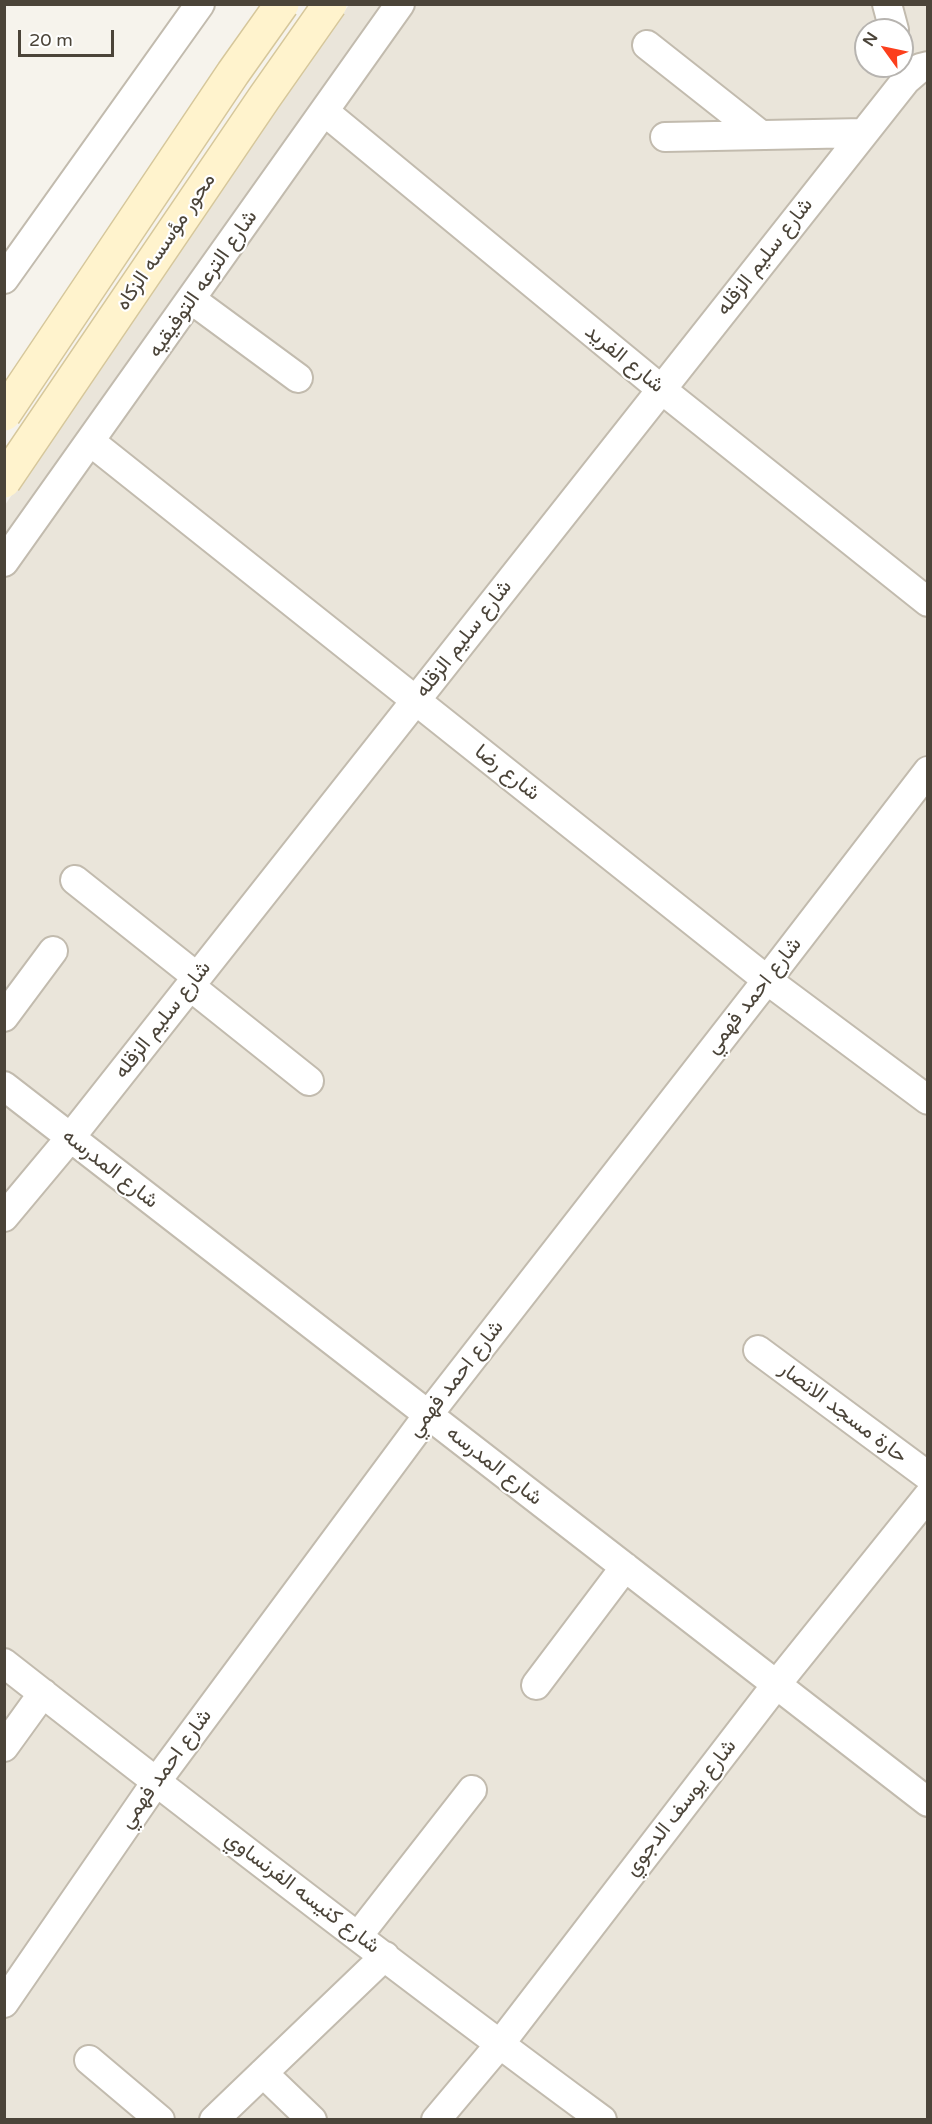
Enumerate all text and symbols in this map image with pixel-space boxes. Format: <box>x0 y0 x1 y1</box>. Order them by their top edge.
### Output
scale bar <box>21 18 117 56</box>
north arrow <box>854 18 914 78</box>
text: N <box>859 28 882 50</box>
text: 20 m <box>29 29 73 51</box>
street label: محور مؤسسه الزكاه <box>111 168 221 316</box>
street label: شارع سليم الزقله <box>711 193 819 321</box>
street label: شارع الترعه التوفيقيه <box>143 206 263 362</box>
street label: شارع الفريد <box>579 319 669 399</box>
street label: شارع سليم الزقله <box>410 575 518 703</box>
street label: شارع رضا <box>469 740 545 806</box>
street label: شارع احمد فهمي <box>701 933 807 1059</box>
street label: شارع سليم الزقله <box>109 956 217 1084</box>
street label: شارع المدرسه <box>57 1124 163 1214</box>
street label: شارع احمد فهمي <box>403 1316 509 1442</box>
street label: حارة مسجد الانصار <box>774 1357 912 1469</box>
street label: شارع المدرسه <box>441 1421 547 1511</box>
street label: شارع احمد فهمي <box>114 1704 218 1834</box>
street label: شارع يوسف الدجوي <box>620 1735 742 1881</box>
street label: شارع كنيسه الفرنساوي <box>220 1827 384 1959</box>

